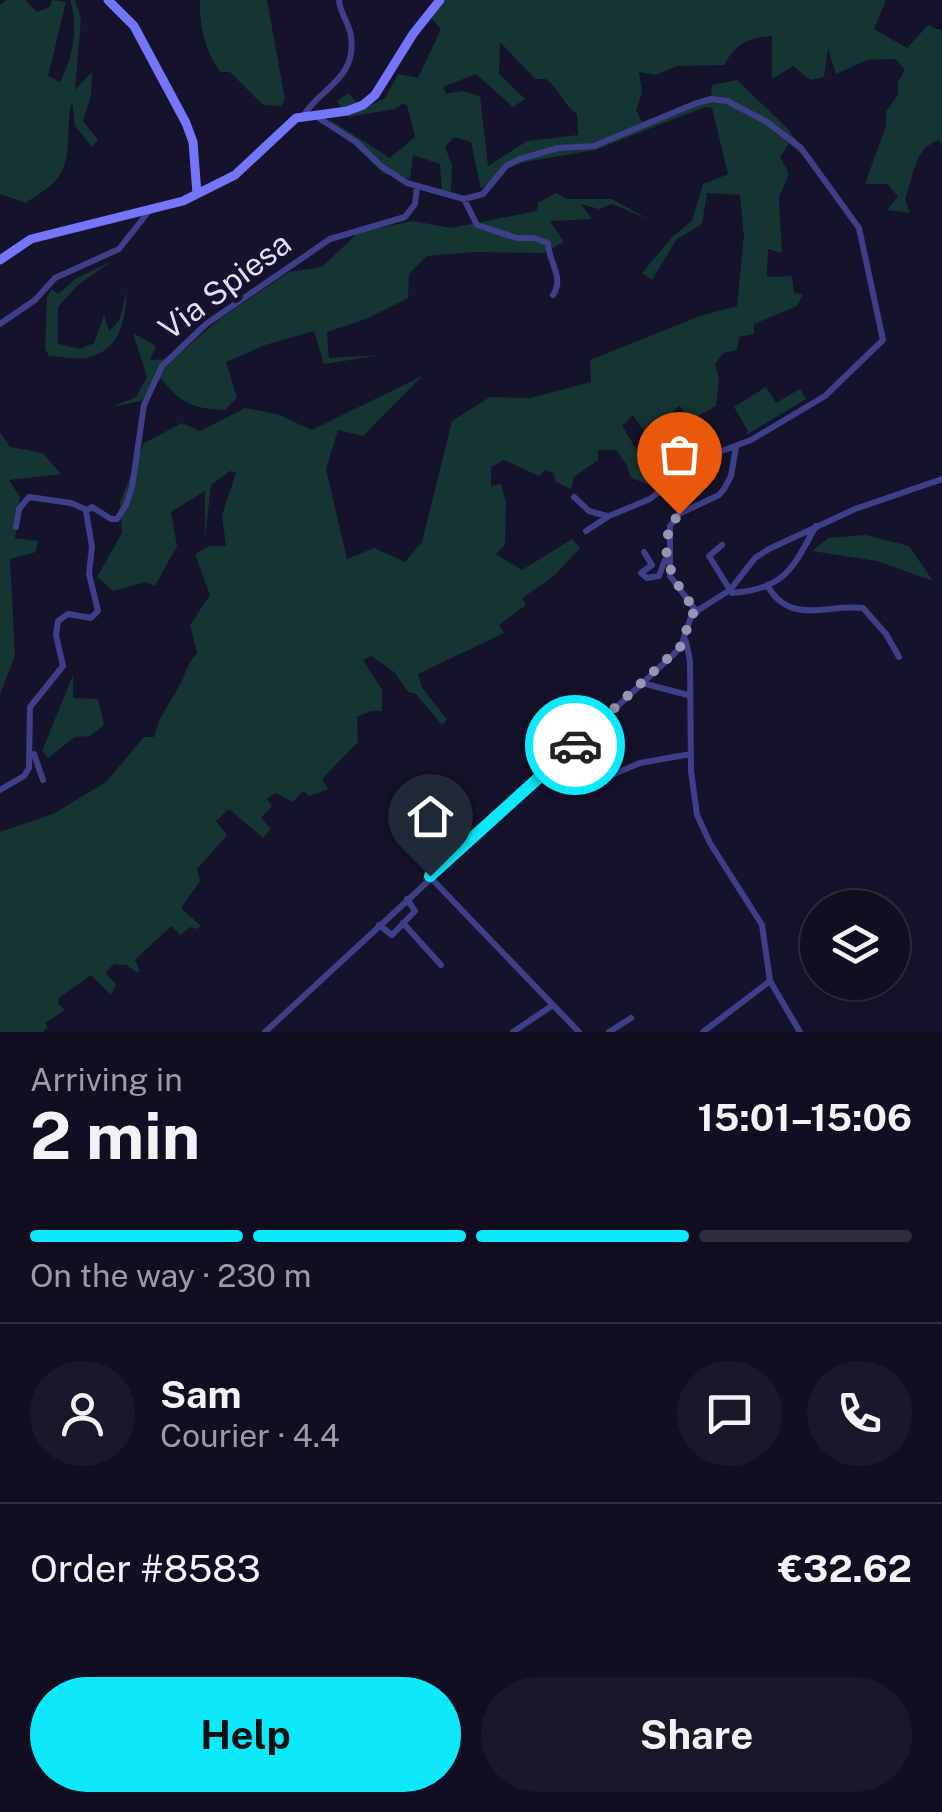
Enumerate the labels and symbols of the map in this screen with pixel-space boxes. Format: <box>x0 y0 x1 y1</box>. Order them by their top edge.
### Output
street label: Via Spiesa <box>152 224 298 347</box>
pin <box>637 412 722 515</box>
courier <box>525 695 625 795</box>
pin <box>388 774 473 877</box>

